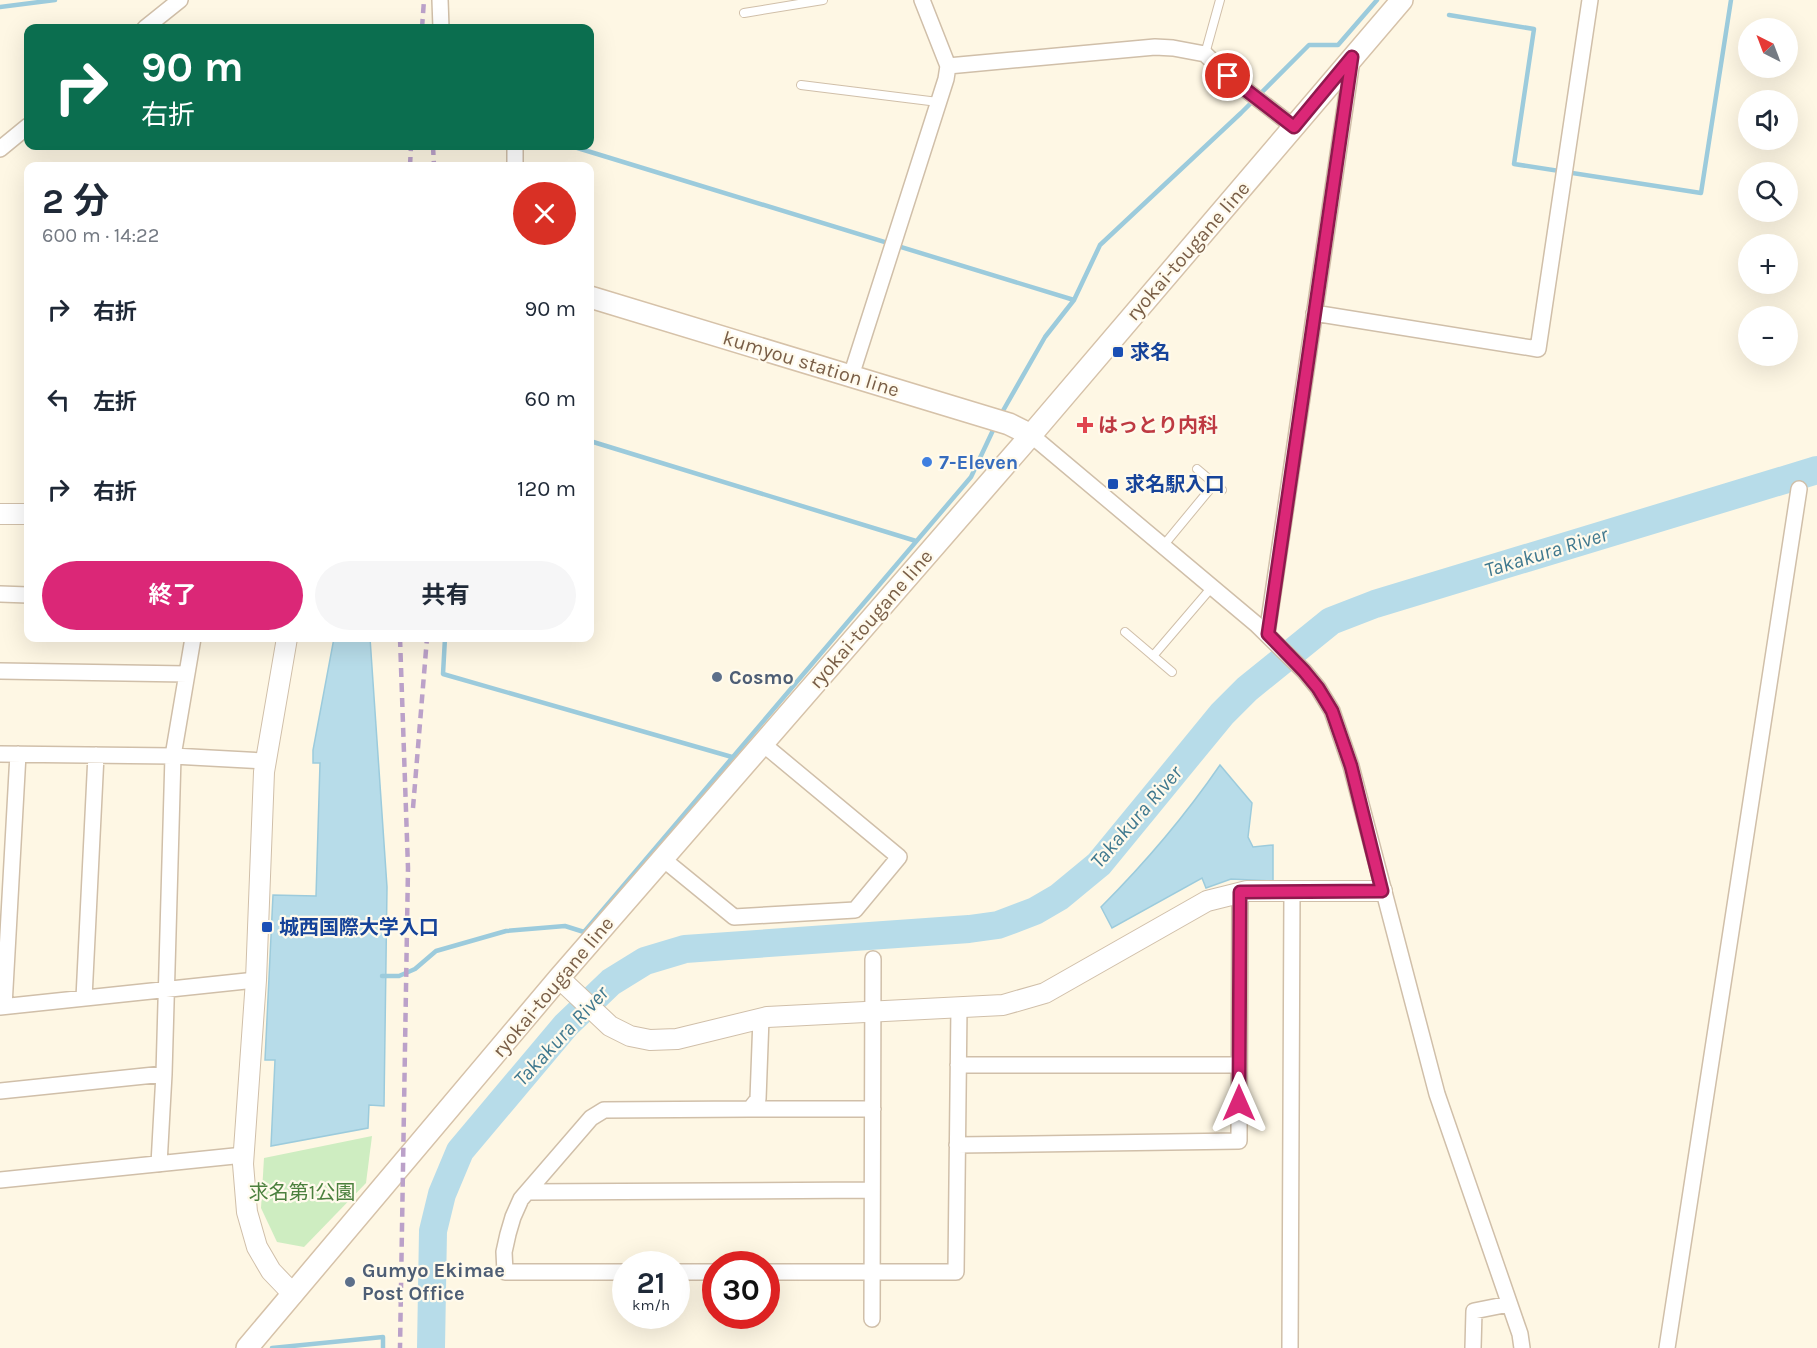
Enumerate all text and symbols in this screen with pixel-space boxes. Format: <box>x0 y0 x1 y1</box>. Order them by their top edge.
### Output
north arrow <box>1738 18 1798 78</box>
map controls <box>1738 18 1798 366</box>
text: 90 m <box>141 42 244 92</box>
icon: right <box>42 48 120 126</box>
pin <box>1202 50 1253 101</box>
icon: arrive <box>1211 59 1244 92</box>
button: sound <box>1738 90 1798 150</box>
text: 右折 <box>141 99 195 131</box>
button: search <box>1738 162 1798 222</box>
street label: ryokai-tougane line <box>1121 177 1255 325</box>
text: 2 分 <box>42 180 109 222</box>
button: close <box>513 182 576 245</box>
text: 600 m · 14:22 <box>42 224 159 247</box>
button: + <box>1738 234 1798 294</box>
icon: right <box>42 293 75 326</box>
text: 90 m <box>524 296 576 322</box>
text: 右折 <box>93 299 137 325</box>
button: − <box>1738 306 1798 366</box>
street label: kumyou station line <box>720 326 902 402</box>
place label: 求名 <box>1130 341 1170 364</box>
marker: 求名 <box>1111 345 1125 359</box>
icon: left <box>42 383 75 416</box>
text: 60 m <box>525 386 576 412</box>
text: 左折 <box>93 389 137 415</box>
place label: はっとり内科 <box>1098 414 1218 437</box>
marker: はっとり内科 <box>1076 416 1094 434</box>
place label: 7-Eleven <box>939 451 1018 474</box>
marker: 7-Eleven <box>920 455 934 469</box>
icon: right <box>42 473 75 506</box>
place label: 求名駅入口 <box>1125 473 1225 496</box>
text: 120 m <box>517 476 576 502</box>
marker: 求名駅入口 <box>1106 477 1120 491</box>
text: 右折 <box>93 479 137 505</box>
water label: Takakura River <box>1481 522 1611 582</box>
street label: ryokai-tougane line <box>804 545 938 693</box>
button: 終了 <box>42 561 303 630</box>
button: 共有 <box>315 561 576 630</box>
place label: Cosmo <box>729 666 794 689</box>
marker: Cosmo <box>710 670 724 684</box>
water label: Takakura River <box>1085 760 1187 873</box>
street label: ryokai-tougane line <box>487 912 619 1062</box>
place label: 城西国際大学入口 <box>279 916 439 939</box>
marker: 城西国際大学入口 <box>260 920 274 934</box>
water label: Takakura River <box>509 981 614 1091</box>
position arrow <box>1207 1071 1271 1135</box>
park label: 求名第1公園 <box>249 1181 355 1204</box>
speed limit sign: 30 <box>702 1251 780 1329</box>
place label: Gumyo Ekimae Post Office <box>362 1259 505 1305</box>
text: 21 <box>637 1265 665 1301</box>
marker: Gumyo Ekimae Post Office <box>343 1275 357 1289</box>
text: km/h <box>632 1296 670 1314</box>

